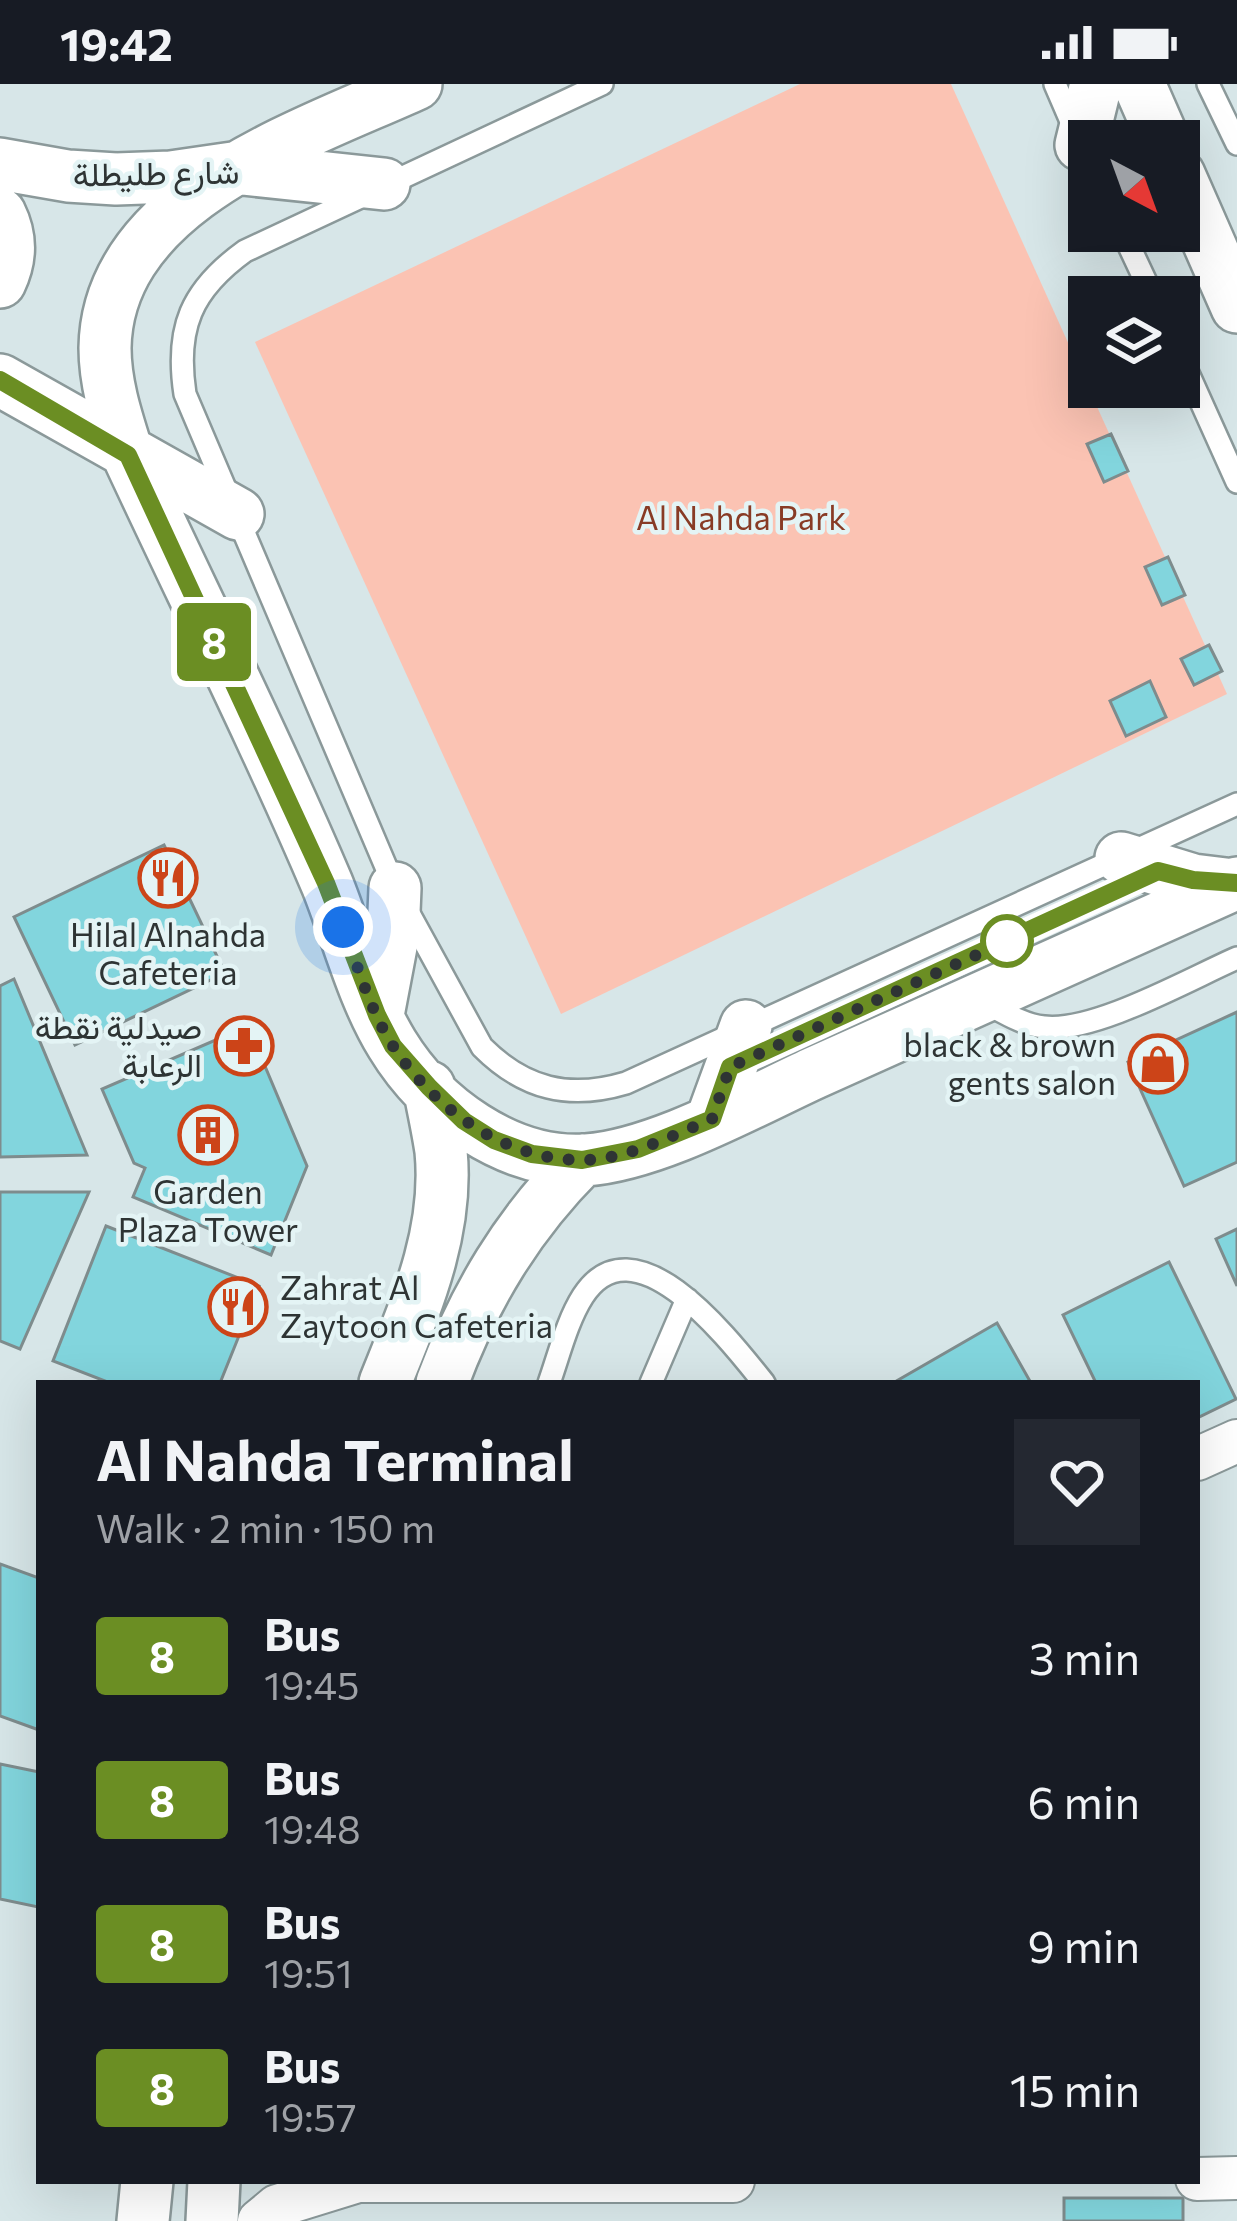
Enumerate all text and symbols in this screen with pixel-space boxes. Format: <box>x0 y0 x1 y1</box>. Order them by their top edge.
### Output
text: 19:42 <box>60 15 173 70</box>
north arrow <box>1068 120 1200 252</box>
map controls <box>1068 120 1200 408</box>
street label: شارع طليطلة <box>72 150 240 197</box>
button: layers <box>1068 276 1200 408</box>
park label: Al Nahda Park <box>636 496 846 537</box>
line badge: 8 <box>175 603 253 681</box>
text: 8 <box>201 616 227 668</box>
restaurant icon: Hilal Alnahda Cafeteria <box>137 847 199 909</box>
your location <box>313 897 373 957</box>
place label: Hilal Alnahda Cafeteria <box>70 913 266 992</box>
unlabelled marker <box>982 916 1032 966</box>
place label: صيدلية نقطة الرعابة <box>35 1005 202 1086</box>
pharmacy icon: صيدلية نقطة الرعابة <box>213 1015 275 1077</box>
place label: black & brown gents salon <box>903 1023 1116 1102</box>
shop icon: black & brown gents salon <box>1127 1033 1189 1095</box>
building icon: Garden Plaza Tower <box>177 1104 239 1166</box>
place label: Garden Plaza Tower <box>118 1170 298 1249</box>
place label: Zahrat Al Zaytoon Cafeteria <box>280 1266 553 1345</box>
restaurant icon: Zahrat Al Zaytoon Cafeteria <box>207 1276 269 1338</box>
button: heart <box>1014 1419 1140 1545</box>
text: Al Nahda Terminal <box>96 1423 574 1493</box>
text: Walk · 2 min · 150 m <box>96 1503 435 1551</box>
text: Bus <box>264 1605 340 1660</box>
text: 3 min <box>1029 1629 1140 1684</box>
text: 8 <box>149 1630 175 1682</box>
text: 19:45 <box>264 1660 359 1708</box>
text: Bus <box>264 1749 340 1804</box>
text: 6 min <box>1027 1773 1140 1828</box>
text: 8 <box>149 1774 175 1826</box>
text: 19:48 <box>264 1804 361 1852</box>
text: Bus <box>264 1893 340 1948</box>
text: 9 min <box>1027 1917 1140 1972</box>
text: 8 <box>149 1918 175 1970</box>
text: 19:51 <box>264 1948 353 1996</box>
text: Bus <box>264 2037 340 2092</box>
text: 15 min <box>1010 2061 1140 2116</box>
text: 8 <box>149 2062 175 2114</box>
text: 19:57 <box>264 2092 357 2140</box>

